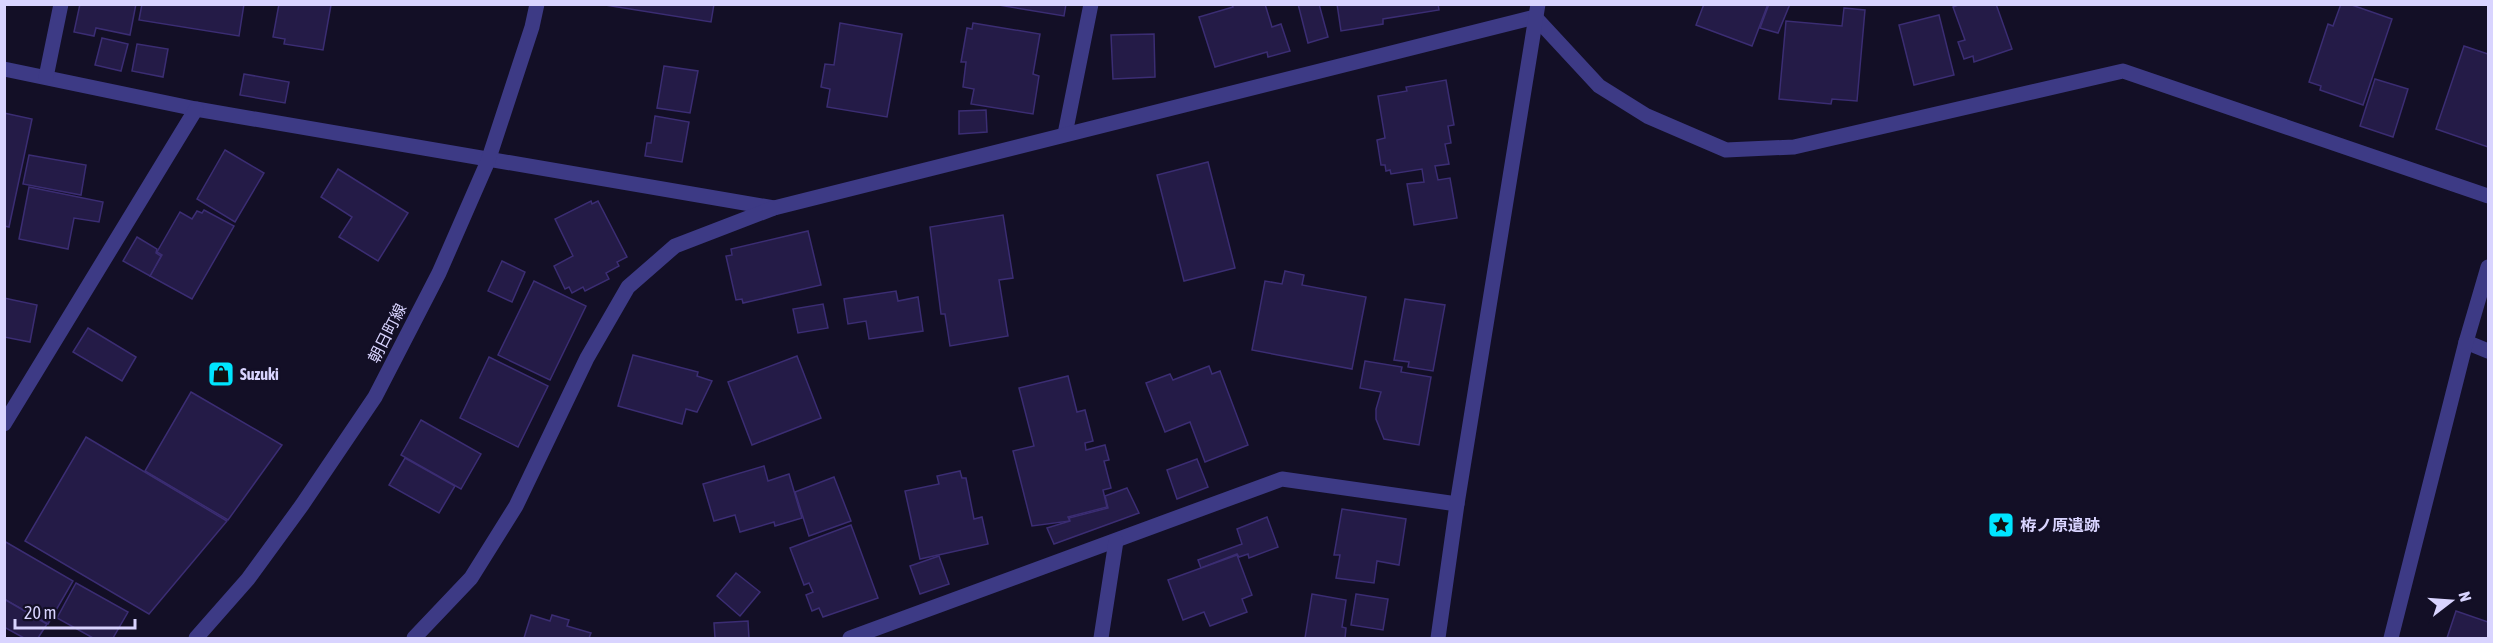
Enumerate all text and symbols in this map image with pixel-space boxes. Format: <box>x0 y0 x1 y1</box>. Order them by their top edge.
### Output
street label: 朝日町線 <box>364 300 410 366</box>
shop icon: Suzuki <box>206 359 236 389</box>
place label: Suzuki <box>240 365 279 383</box>
place icon: 栫ノ原遺跡 <box>1986 510 2016 540</box>
place label: 栫ノ原遺跡 <box>2020 516 2100 534</box>
north arrow <box>2421 571 2481 631</box>
text: N <box>2455 589 2475 604</box>
scale bar <box>15 592 135 630</box>
text: 20 m <box>24 602 56 623</box>

